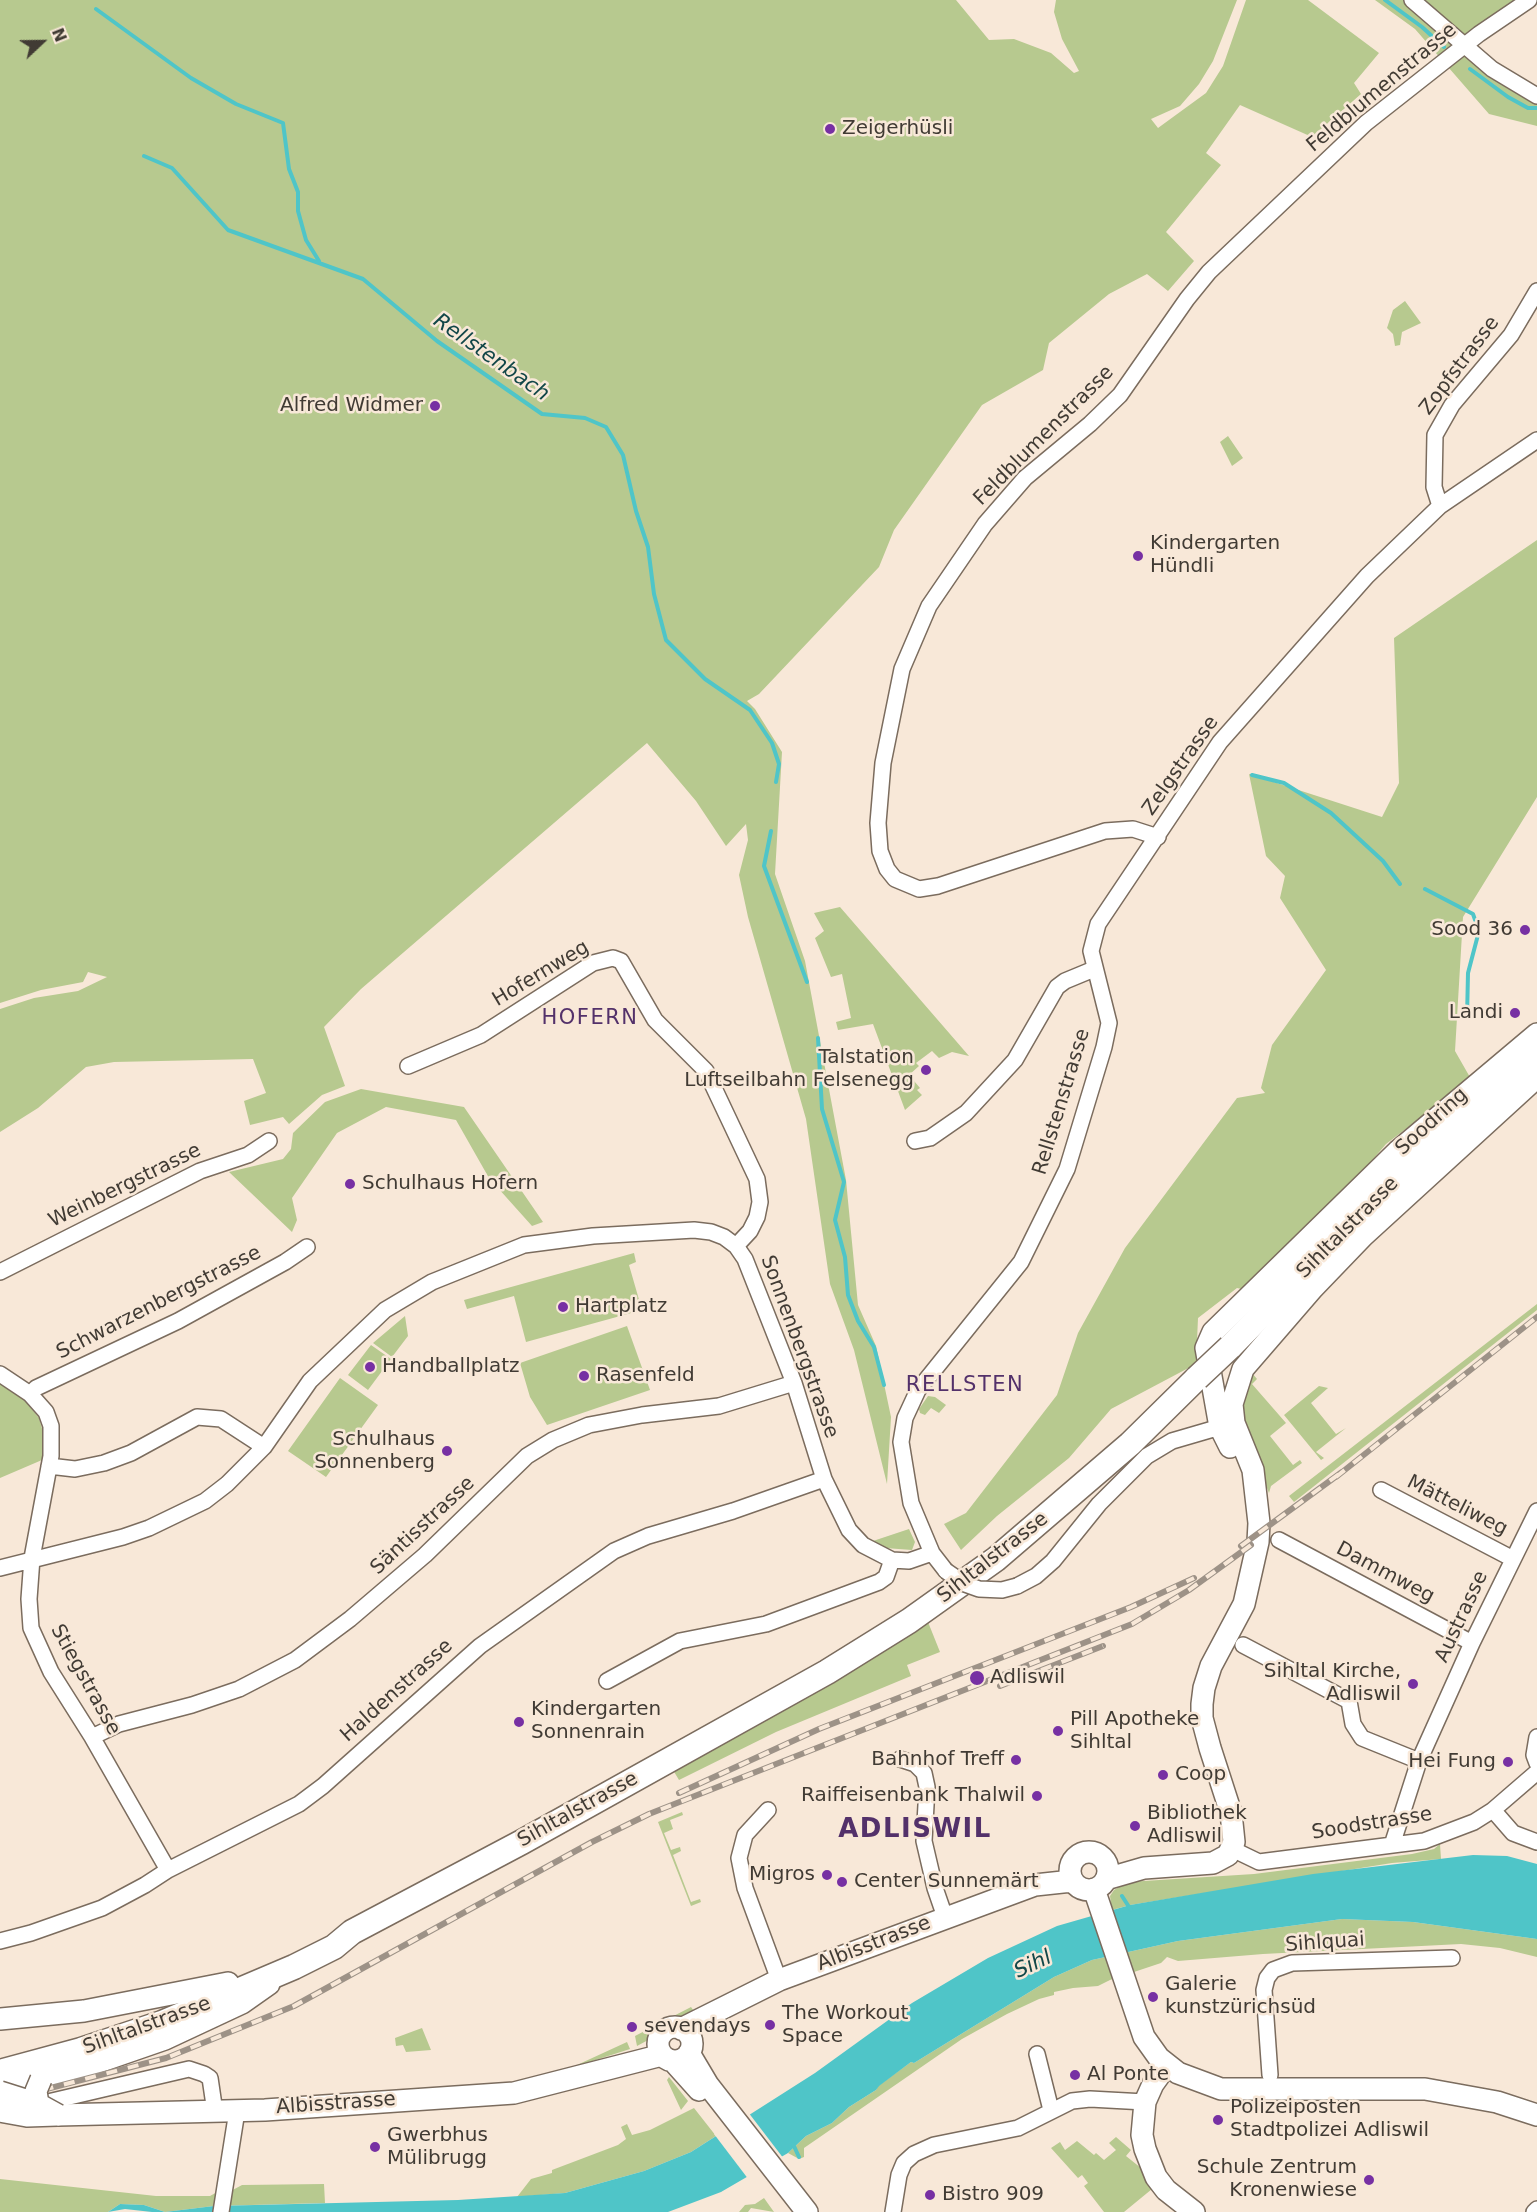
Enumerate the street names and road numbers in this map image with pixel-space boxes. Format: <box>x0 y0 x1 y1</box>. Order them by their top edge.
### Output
street label: Feldblumenstrasse <box>1302 18 1462 158</box>
street label: Zopfstrasse <box>1415 312 1505 420</box>
street label: Feldblumenstrasse <box>969 361 1119 511</box>
street label: Zelgstrasse <box>1138 712 1224 820</box>
street label: Hofernweg <box>488 936 594 1012</box>
street label: Rellstenstrasse <box>1028 1026 1096 1178</box>
street label: Soodring <box>1391 1083 1473 1161</box>
street label: Weinbergstrasse <box>45 1139 205 1233</box>
street label: Sihltalstrasse <box>1292 1172 1404 1284</box>
street label: Schwarzenbergstrasse <box>53 1241 265 1365</box>
street label: Sonnenbergstrasse <box>755 1252 843 1442</box>
street label: Mätteliweg <box>1403 1470 1511 1542</box>
street label: Säntisstrasse <box>366 1472 480 1580</box>
street label: Sihltalstrasse <box>933 1507 1053 1609</box>
street label: Dammweg <box>1332 1537 1438 1609</box>
street label: Austrasse <box>1430 1567 1494 1667</box>
street label: Stiegstrasse <box>45 1620 125 1740</box>
street label: Haldenstrasse <box>336 1634 458 1748</box>
street label: Sihltalstrasse <box>514 1767 642 1853</box>
street label: Soodstrasse <box>1310 1803 1434 1845</box>
street label: Albisstrasse <box>814 1911 934 1977</box>
street label: Sihlquai <box>1284 1928 1366 1958</box>
street label: Sihltalstrasse <box>80 1992 214 2060</box>
street label: Albisstrasse <box>275 2088 397 2120</box>

